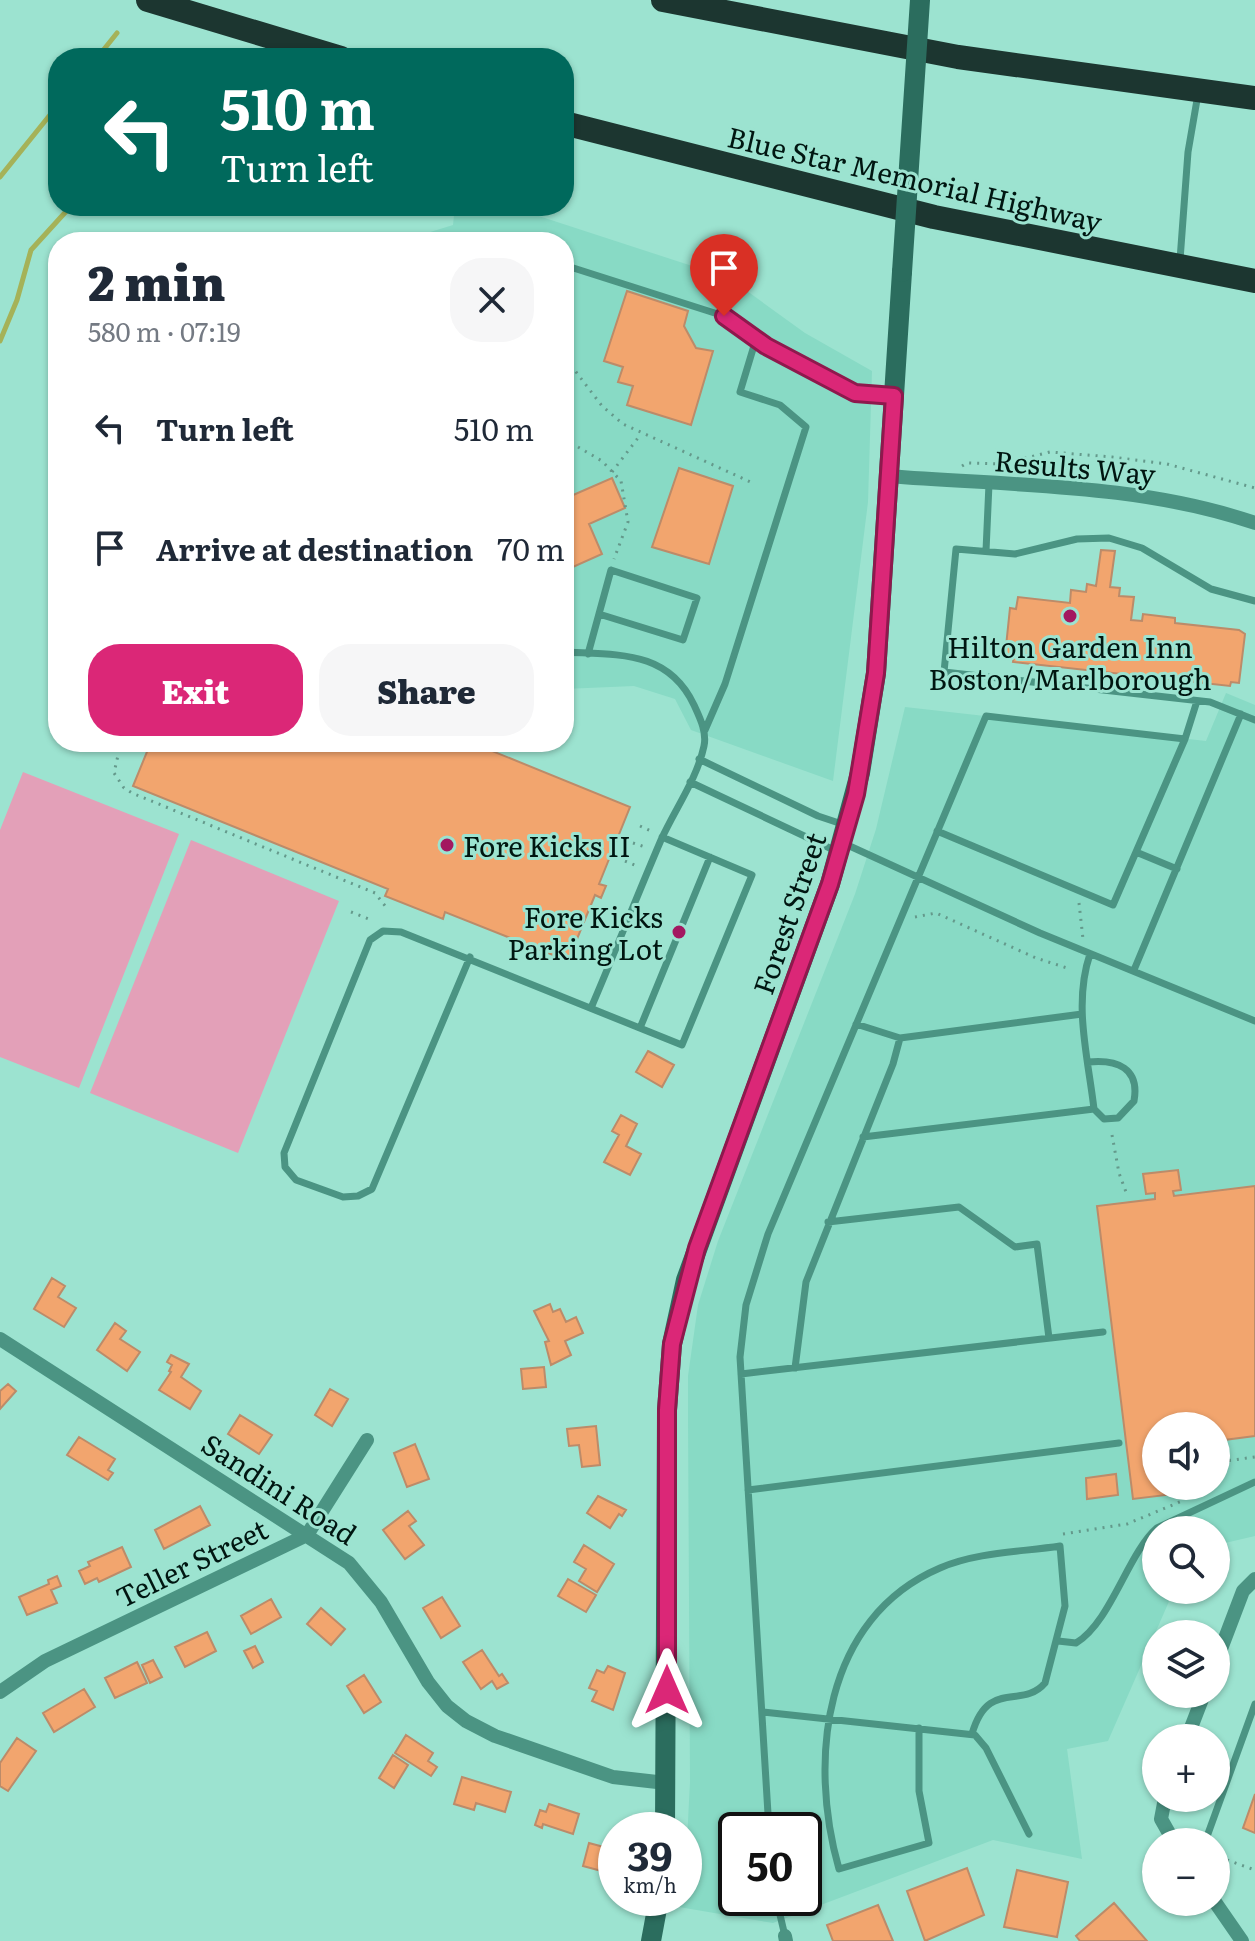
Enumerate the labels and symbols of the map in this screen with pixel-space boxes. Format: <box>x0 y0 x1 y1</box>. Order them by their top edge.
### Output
street label: Blue Star Memorial Highway <box>724 114 1107 242</box>
pin <box>690 234 758 316</box>
street label: Results Way <box>993 438 1158 494</box>
marker: Hilton Garden Inn Boston/Marlborough <box>1061 607 1079 625</box>
place label: Hilton Garden Inn Boston/Marlborough <box>928 625 1212 699</box>
place label: Fore Kicks II <box>463 824 631 866</box>
street label: Forest Street <box>741 826 836 1000</box>
marker: Fore Kicks II <box>438 836 456 854</box>
place label: Fore Kicks Parking Lot <box>507 895 664 969</box>
marker: Fore Kicks Parking Lot <box>670 923 688 941</box>
street label: Sandini Road <box>194 1422 366 1554</box>
street label: Teller Street <box>108 1507 275 1617</box>
position arrow <box>625 1648 709 1732</box>
speed limit sign: 50 <box>718 1812 822 1916</box>

